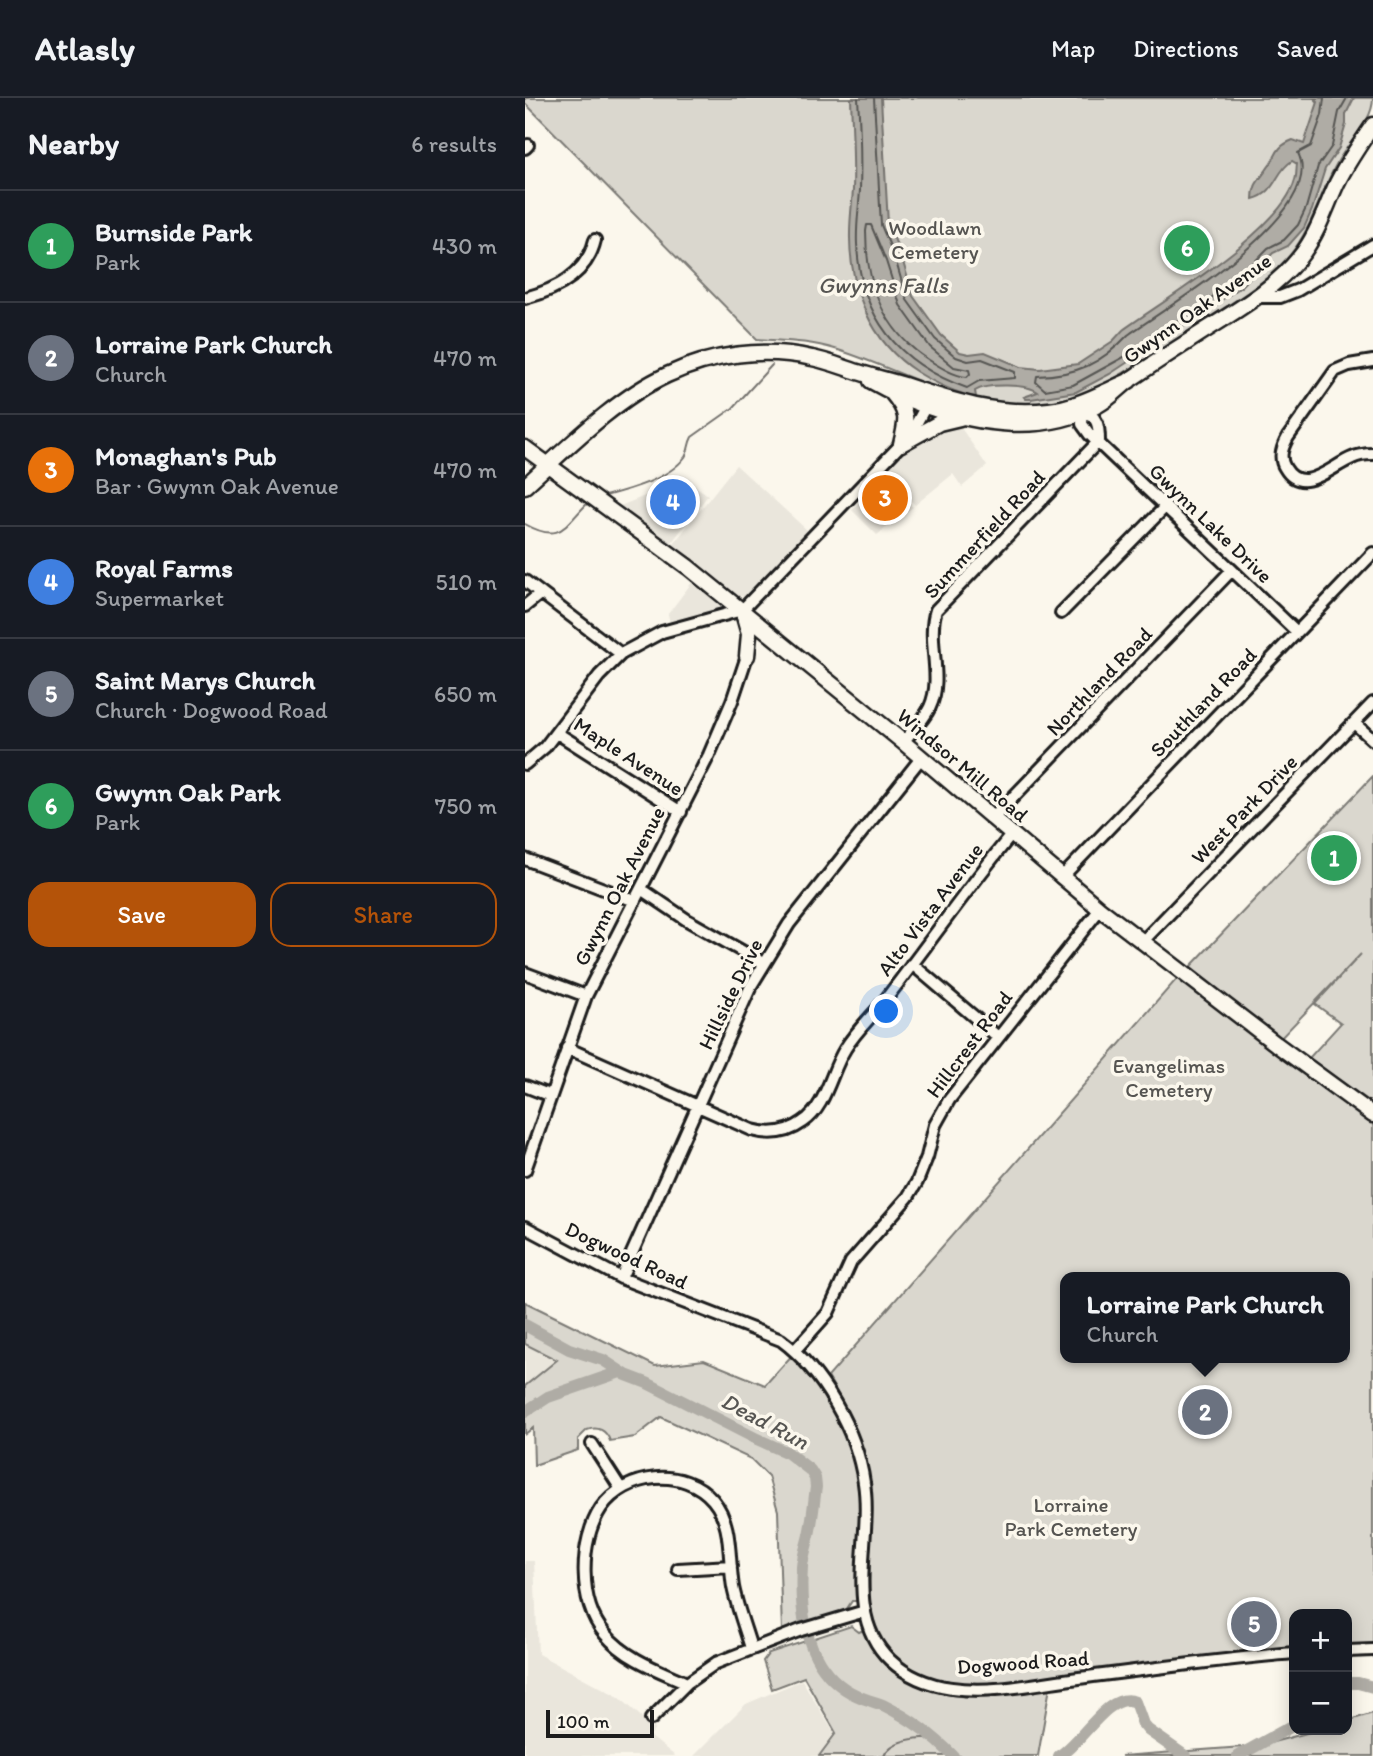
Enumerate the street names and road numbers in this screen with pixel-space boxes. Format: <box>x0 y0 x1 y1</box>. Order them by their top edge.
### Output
street label: Gwynn Oak Avenue <box>1118 248 1276 368</box>
street label: Gwynn Lake Drive <box>1144 458 1278 588</box>
street label: Summerfield Road <box>918 464 1050 603</box>
street label: Northland Road <box>1041 621 1158 741</box>
street label: Southland Road <box>1145 642 1262 762</box>
street label: Windsor Mill Road <box>892 703 1034 827</box>
street label: Maple Avenue <box>569 711 689 801</box>
street label: West Park Drive <box>1186 749 1302 869</box>
street label: Gwynn Oak Avenue <box>568 802 670 970</box>
street label: Alto Vista Avenue <box>872 838 988 980</box>
street label: Hillside Drive <box>692 935 768 1053</box>
street label: Hillcrest Road <box>921 985 1018 1103</box>
street label: Dogwood Road <box>562 1216 693 1294</box>
street label: Dogwood Road <box>956 1645 1090 1679</box>

